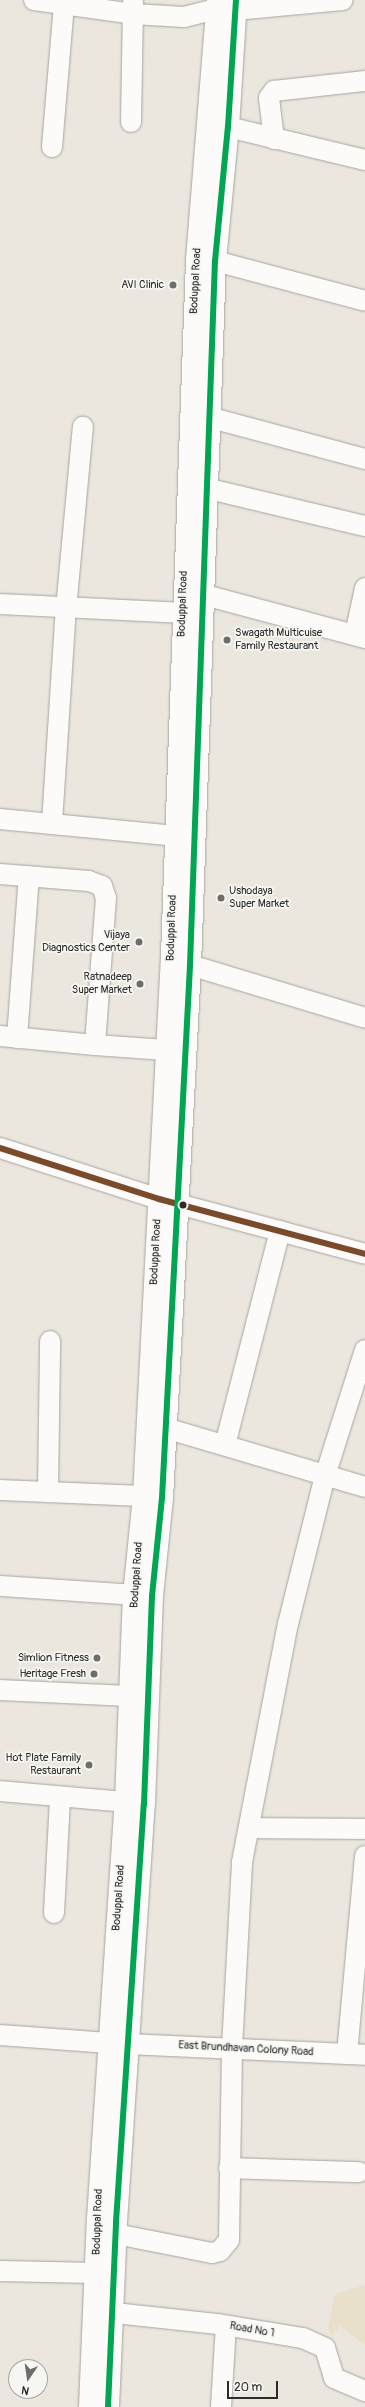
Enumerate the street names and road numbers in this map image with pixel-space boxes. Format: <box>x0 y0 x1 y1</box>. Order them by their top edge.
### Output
street label: Boduppal Road <box>188 248 204 314</box>
street label: Boduppal Road <box>175 571 191 637</box>
street label: Boduppal Road <box>164 895 180 961</box>
street label: Boduppal Road <box>148 1219 164 1285</box>
street label: Boduppal Road <box>128 1541 146 1609</box>
street label: Boduppal Road <box>110 1864 128 1932</box>
street label: East Brundhavan Colony Road <box>178 2039 314 2059</box>
street label: Boduppal Road <box>90 2189 106 2255</box>
street label: Road No 1 <box>229 2320 275 2340</box>

